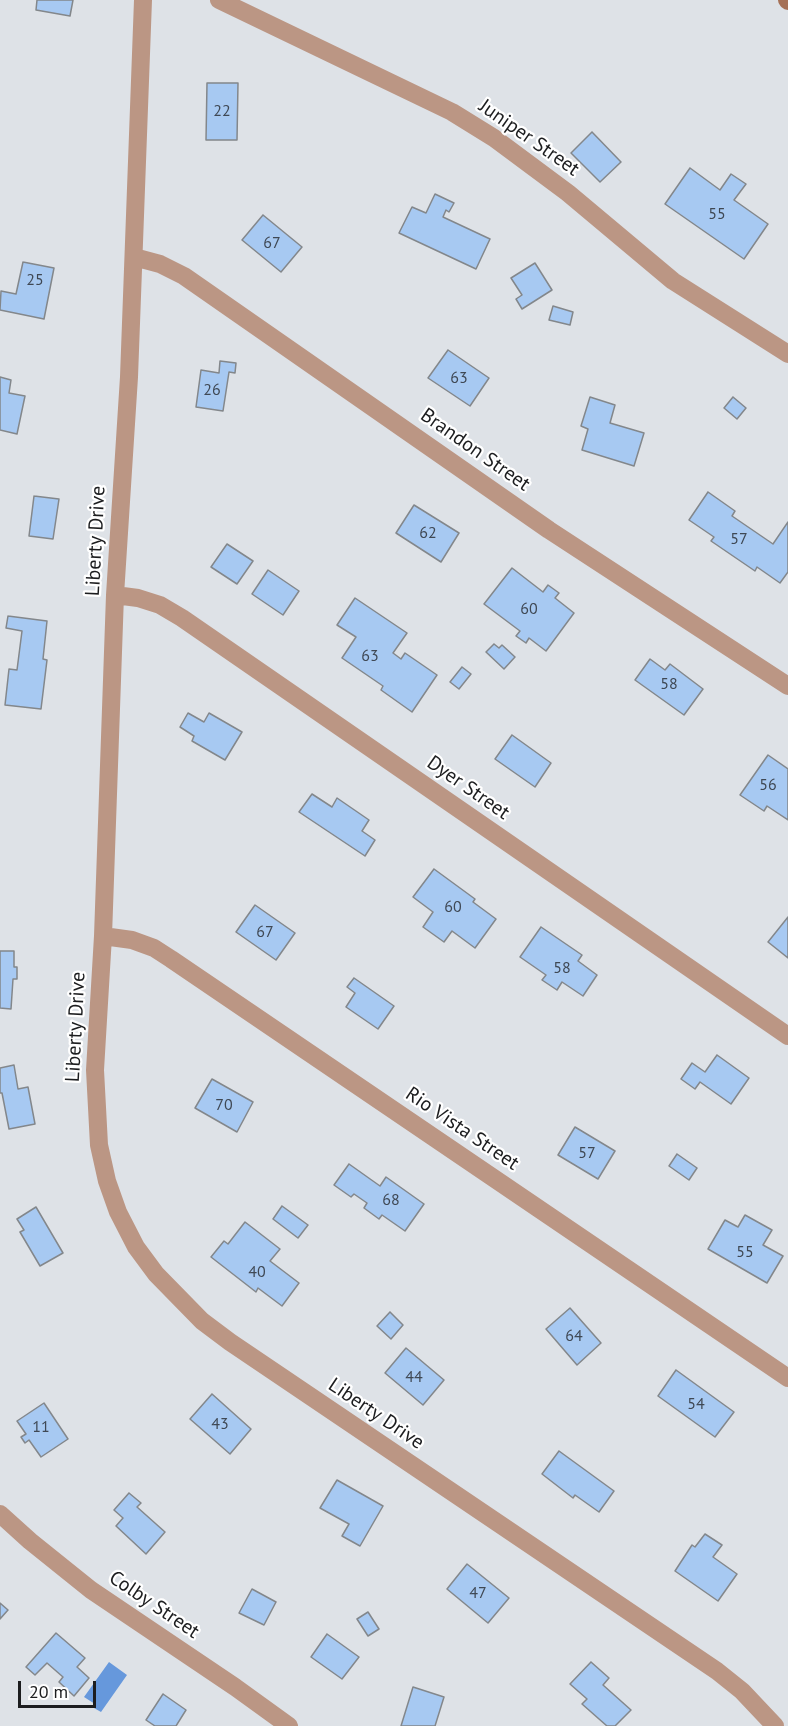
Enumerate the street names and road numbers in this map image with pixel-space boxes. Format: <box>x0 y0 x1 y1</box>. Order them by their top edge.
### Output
street label: Juniper Street <box>474 95 584 181</box>
street label: Brandon Street <box>416 403 534 497</box>
street label: Liberty Drive <box>81 485 111 597</box>
street label: Dyer Street <box>422 751 514 825</box>
street label: Liberty Drive <box>61 971 91 1083</box>
street label: Rio Vista Street <box>401 1082 523 1176</box>
street label: Liberty Drive <box>324 1373 428 1455</box>
street label: Colby Street <box>104 1566 204 1644</box>

